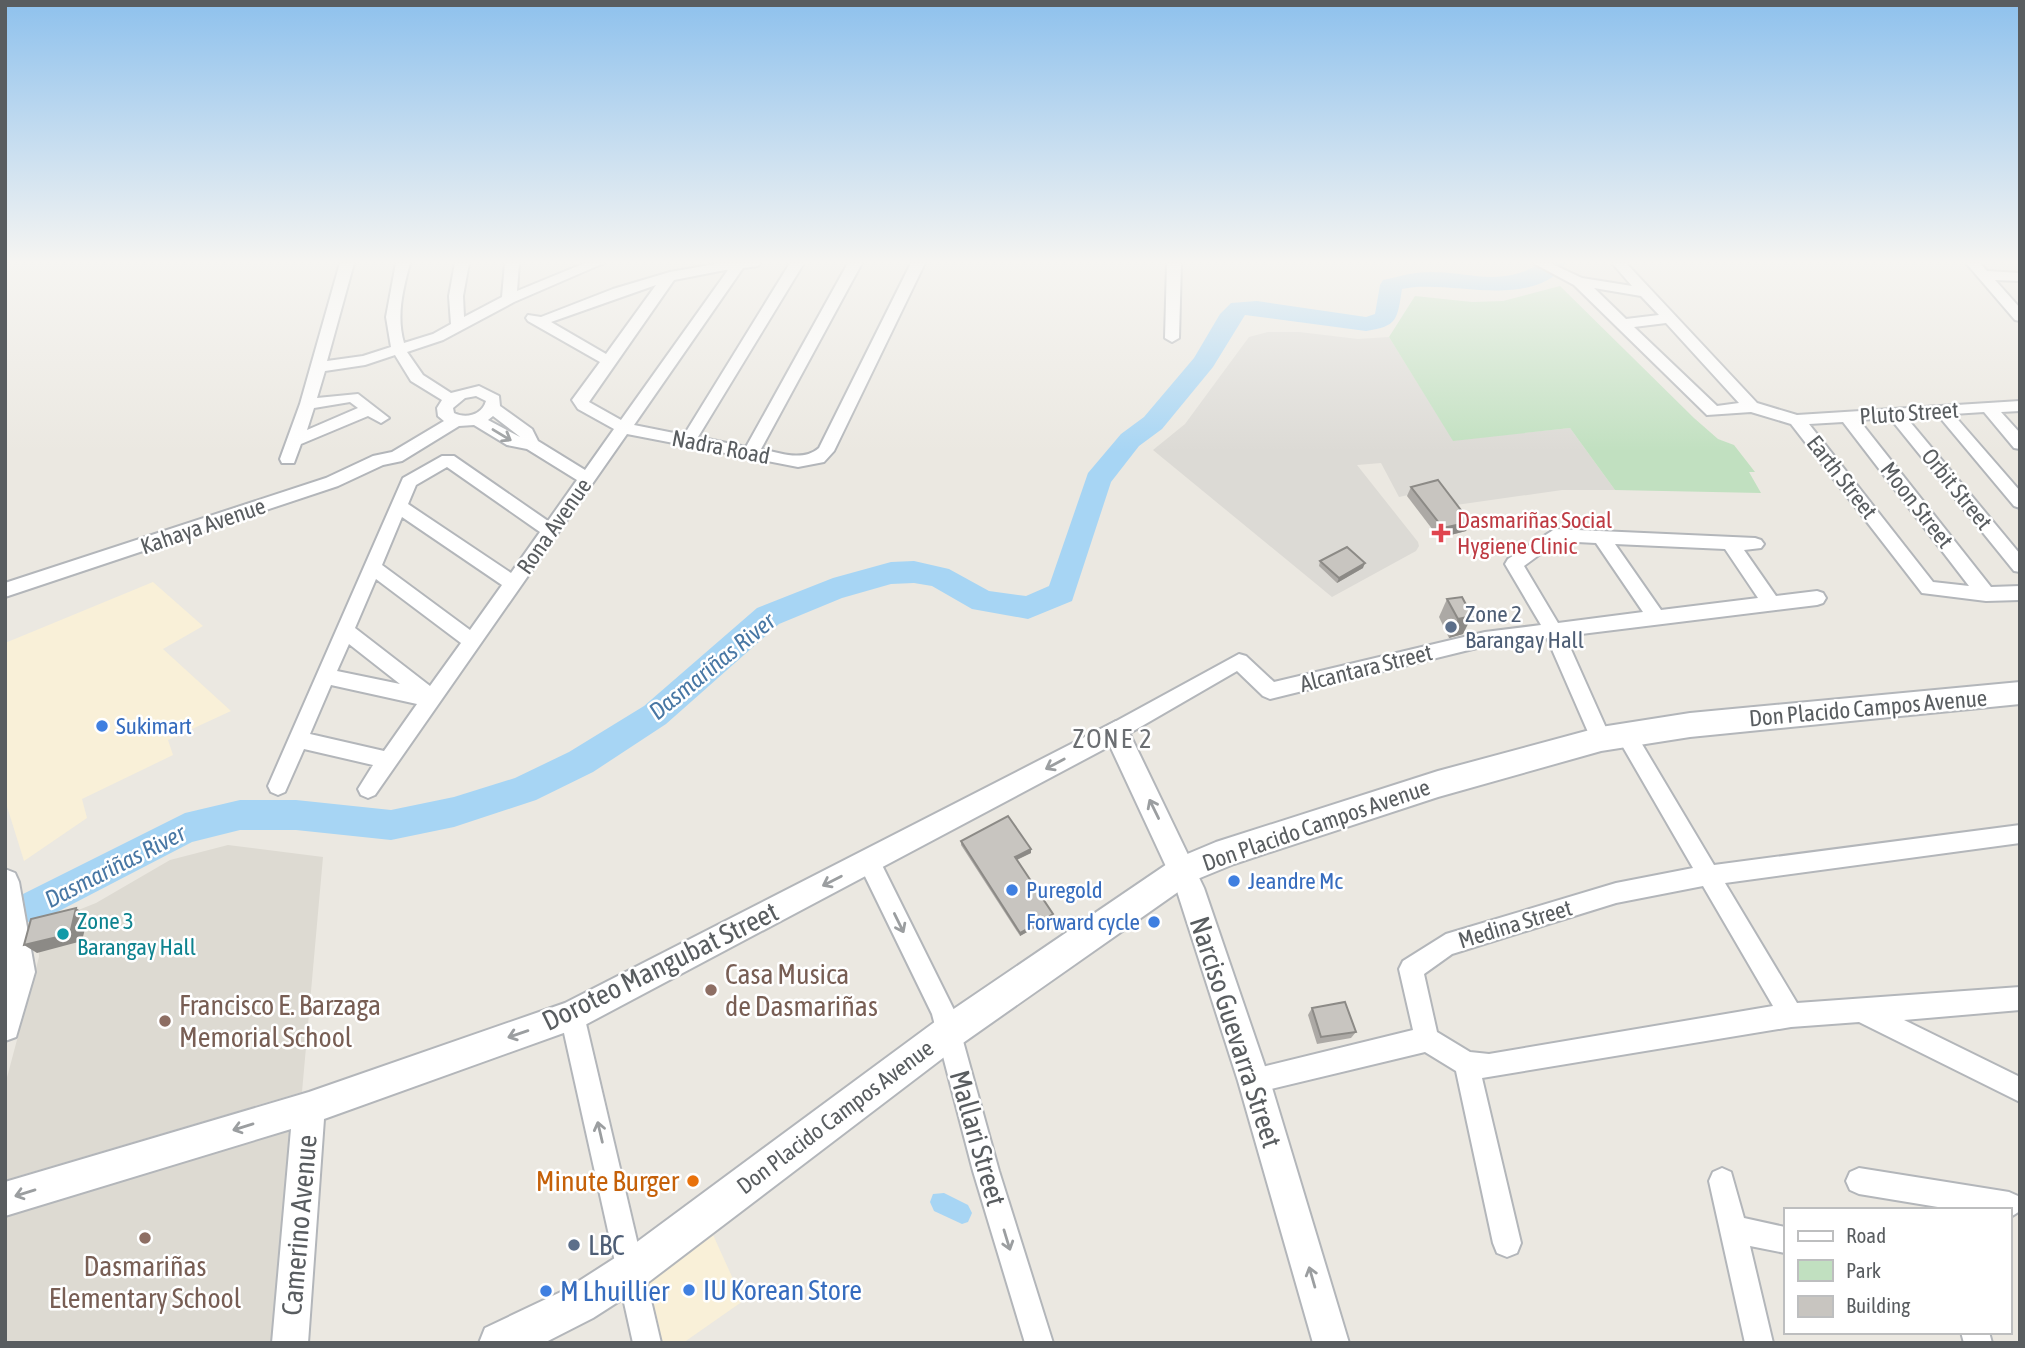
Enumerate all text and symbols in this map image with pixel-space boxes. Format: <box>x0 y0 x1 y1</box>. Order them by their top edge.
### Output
street label: Pluto Street <box>1859 397 1959 429</box>
street label: Nadra Road <box>670 425 772 469</box>
one-way arrow <box>492 428 512 442</box>
street label: Earth Street <box>1801 430 1883 524</box>
street label: Orbit Street <box>1916 443 1998 535</box>
street label: Moon Street <box>1875 457 1959 553</box>
street label: Rona Avenue <box>512 473 596 579</box>
street label: Kahaya Avenue <box>137 493 269 559</box>
place label: Dasmariñas Social Hygiene Clinic <box>1457 507 1612 559</box>
marker: Dasmariñas Social Hygiene Clinic <box>1431 523 1451 543</box>
place label: Zone 2 Barangay Hall <box>1465 601 1584 653</box>
water label: Dasmariñas River <box>644 607 781 725</box>
marker: Zone 2 Barangay Hall <box>1443 619 1459 635</box>
street label: Alcantara Street <box>1297 639 1435 697</box>
street label: Don Placido Campos Avenue <box>1748 685 1988 731</box>
place label: Sukimart <box>116 713 192 739</box>
marker: Sukimart <box>94 718 110 734</box>
district label: ZONE 2 <box>1072 724 1154 754</box>
one-way arrow <box>1046 757 1066 771</box>
street label: Don Placido Campos Avenue <box>1199 774 1433 876</box>
one-way arrow <box>1146 799 1160 820</box>
water label: Dasmariñas River <box>40 819 190 913</box>
place label: Jeandre Mc <box>1248 868 1343 894</box>
marker: Jeandre Mc <box>1226 873 1242 889</box>
one-way arrow <box>823 874 843 888</box>
place label: Puregold <box>1026 877 1103 903</box>
marker: Puregold <box>1004 882 1020 898</box>
street label: Medina Street <box>1455 894 1575 954</box>
street label: Doroteo Mangubat Street <box>537 895 783 1037</box>
place label: Zone 3 Barangay Hall <box>77 908 196 960</box>
place label: Forward cycle <box>1026 909 1140 935</box>
one-way arrow <box>893 912 906 933</box>
street label: Narciso Guevarra Street <box>1184 913 1288 1151</box>
marker: Forward cycle <box>1146 914 1162 930</box>
marker: Zone 3 Barangay Hall <box>55 926 71 942</box>
place label: Casa Musica de Dasmariñas <box>725 958 878 1022</box>
marker: Casa Musica de Dasmariñas <box>703 982 719 998</box>
place label: Francisco E. Barzaga Memorial School <box>179 989 381 1053</box>
marker: Francisco E. Barzaga Memorial School <box>157 1013 173 1029</box>
one-way arrow <box>508 1029 530 1041</box>
street label: Don Placido Campos Avenue <box>732 1035 938 1199</box>
street label: Mallari Street <box>943 1066 1013 1210</box>
one-way arrow <box>592 1121 606 1144</box>
one-way arrow <box>232 1122 254 1135</box>
street label: Camerino Avenue <box>275 1133 323 1317</box>
place label: Minute Burger <box>536 1165 680 1197</box>
marker: Minute Burger <box>685 1173 701 1189</box>
one-way arrow <box>14 1187 36 1200</box>
legend <box>1784 1208 2011 1334</box>
text: Road <box>1846 1223 1886 1247</box>
place label: LBC <box>588 1229 625 1261</box>
one-way arrow <box>1002 1229 1015 1251</box>
marker: Dasmariñas Elementary School <box>137 1230 153 1246</box>
marker: LBC <box>566 1237 582 1253</box>
place label: Dasmariñas Elementary School <box>49 1250 242 1314</box>
text: Park <box>1846 1258 1881 1282</box>
one-way arrow <box>1304 1266 1317 1288</box>
place label: IU Korean Store <box>703 1274 862 1306</box>
place label: M Lhuillier <box>560 1275 670 1307</box>
marker: IU Korean Store <box>681 1282 697 1298</box>
marker: M Lhuillier <box>538 1283 554 1299</box>
text: Building <box>1846 1293 1910 1317</box>

